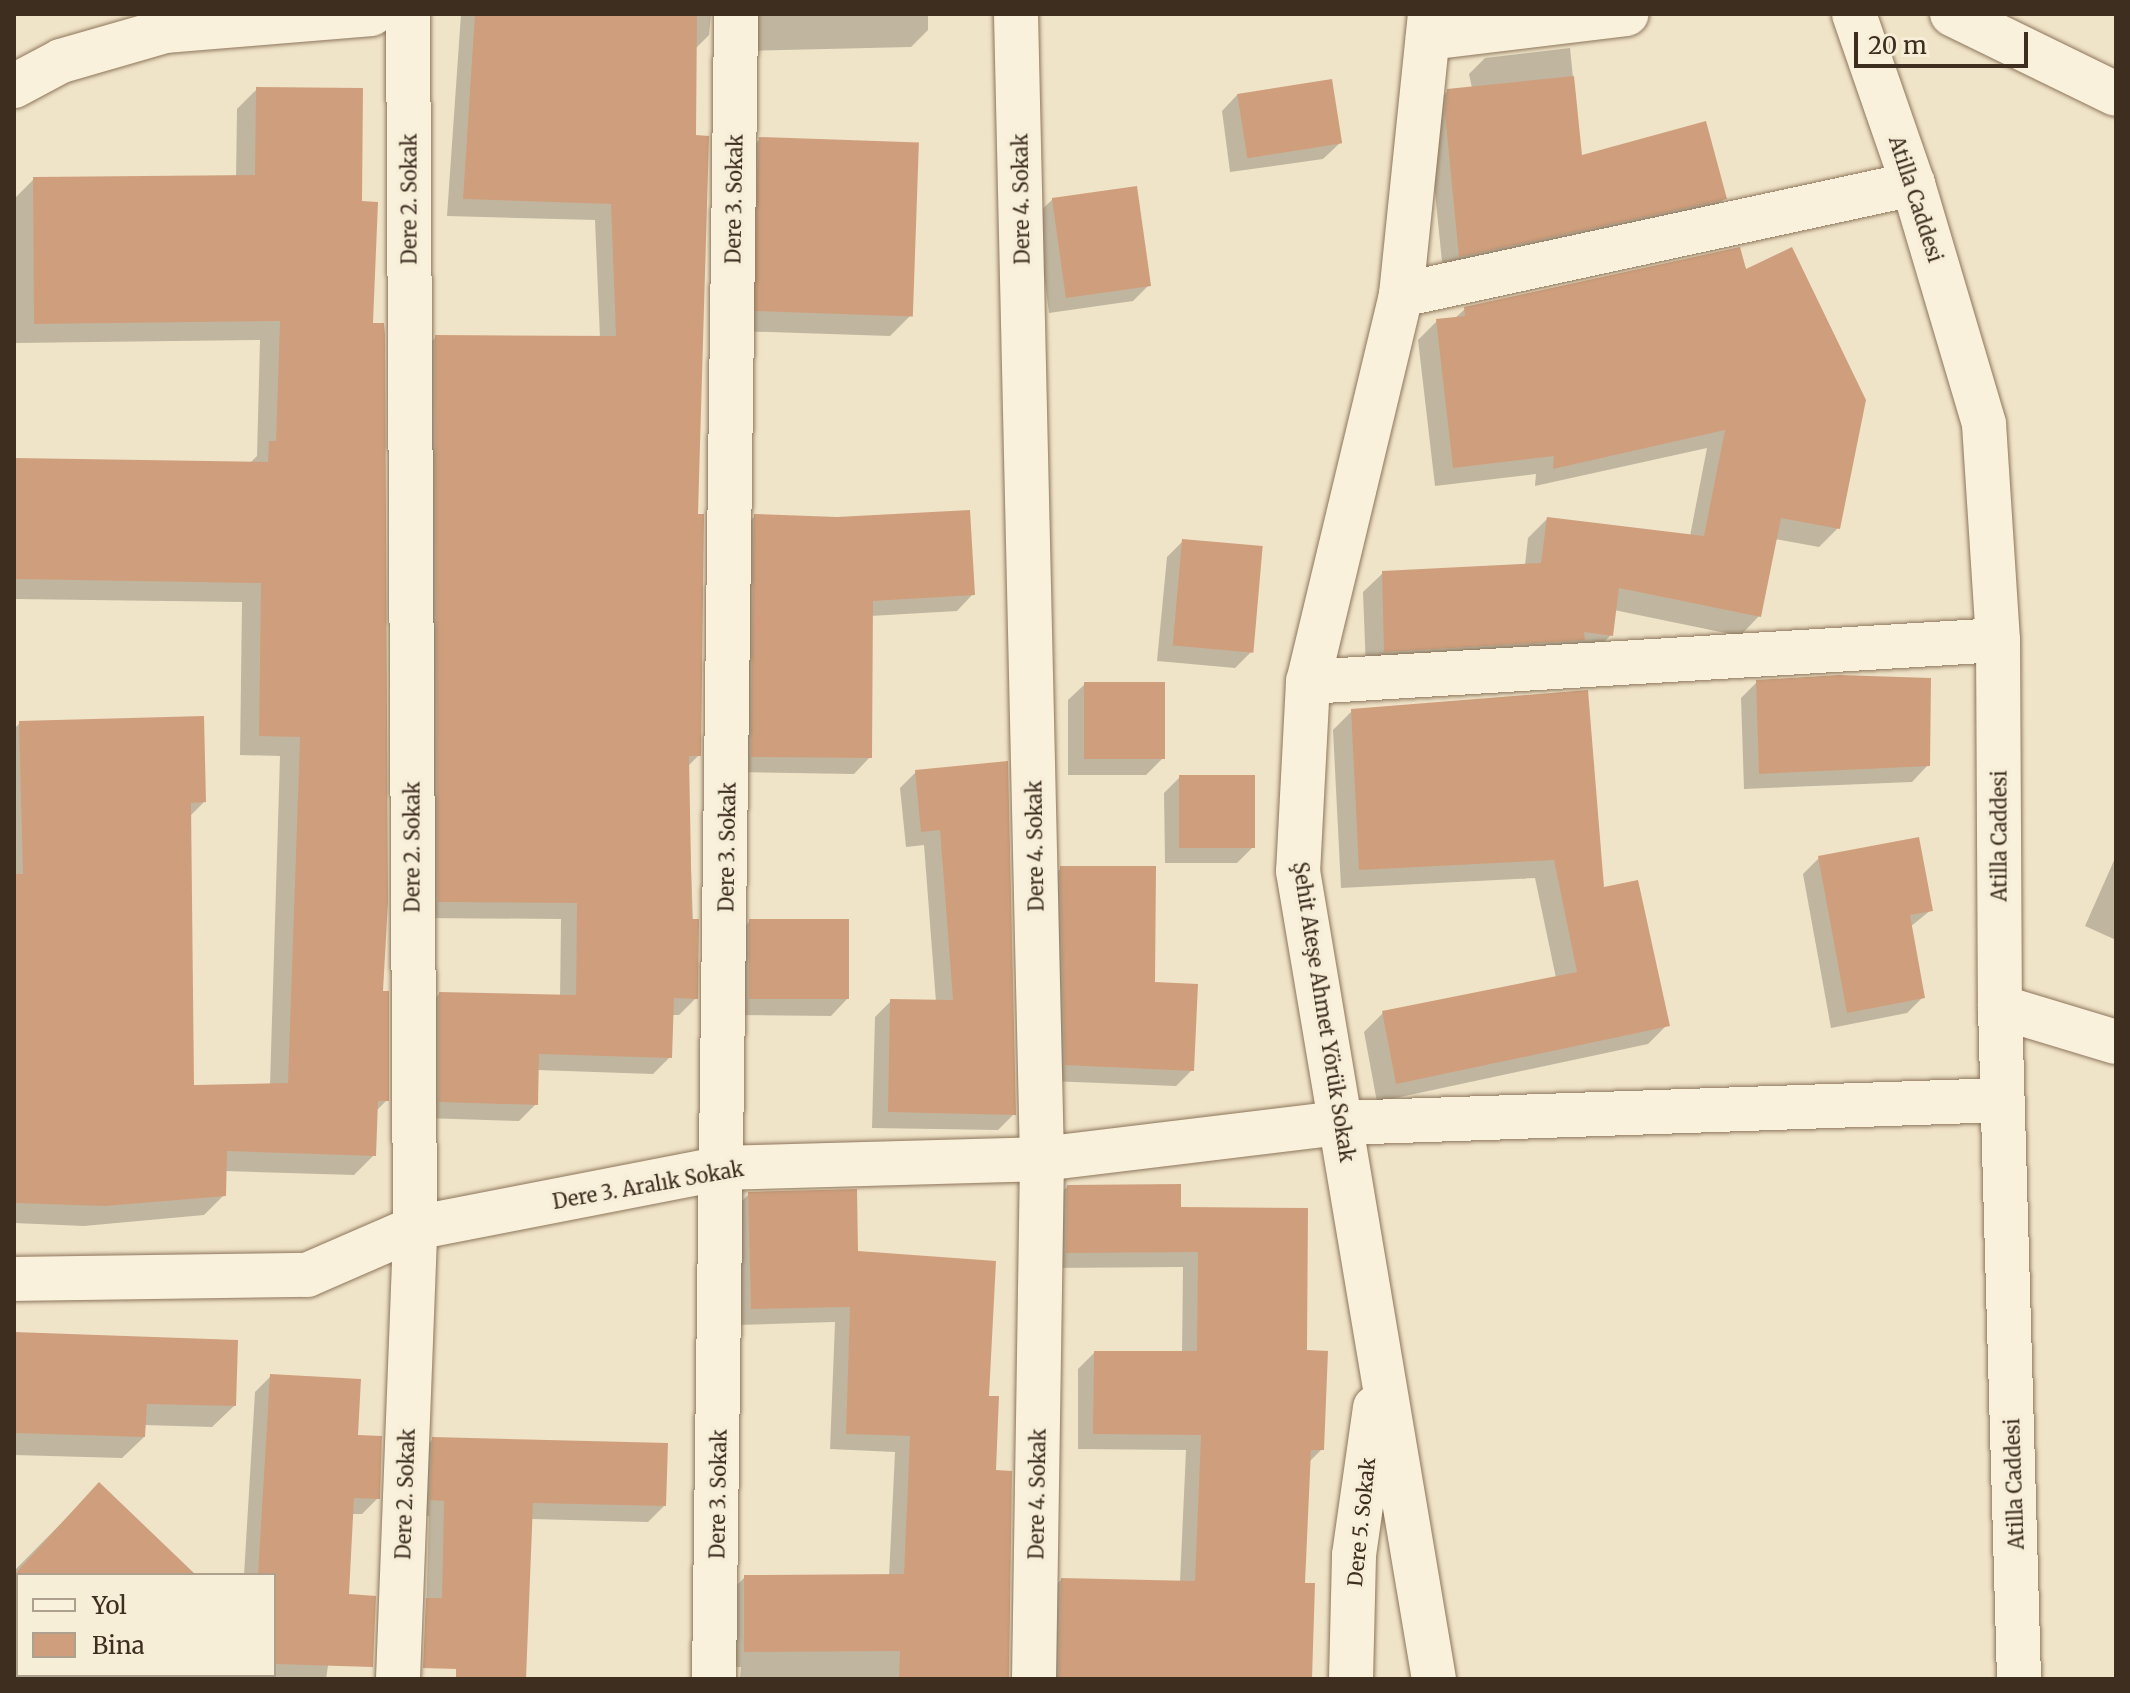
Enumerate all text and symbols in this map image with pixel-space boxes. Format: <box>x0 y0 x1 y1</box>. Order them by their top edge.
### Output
scale bar <box>1858 16 2032 66</box>
text: 20 m <box>1868 30 1927 61</box>
street label: Dere 4. Sokak <box>1008 133 1034 265</box>
street label: Atilla Caddesi <box>1884 133 1948 265</box>
street label: Dere 2. Sokak <box>397 134 421 264</box>
street label: Dere 3. Sokak <box>721 134 747 264</box>
street label: Atilla Caddesi <box>1987 770 2011 902</box>
street label: Dere 4. Sokak <box>1022 780 1048 912</box>
street label: Dere 2. Sokak <box>400 782 424 912</box>
street label: Dere 3. Sokak <box>714 782 740 912</box>
street label: Şehit Ateşe Ahmet Yörük Sokak <box>1288 860 1360 1164</box>
street label: Dere 3. Aralık Sokak <box>551 1156 745 1214</box>
street label: Atilla Caddesi <box>2000 1418 2028 1550</box>
street label: Dere 2. Sokak <box>391 1428 419 1560</box>
street label: Dere 4. Sokak <box>1024 1428 1050 1560</box>
street label: Dere 3. Sokak <box>705 1429 731 1559</box>
street label: Dere 5. Sokak <box>1342 1456 1380 1588</box>
legend <box>16 1573 276 1677</box>
text: Yol <box>92 1590 127 1621</box>
text: Bina <box>92 1630 145 1661</box>

